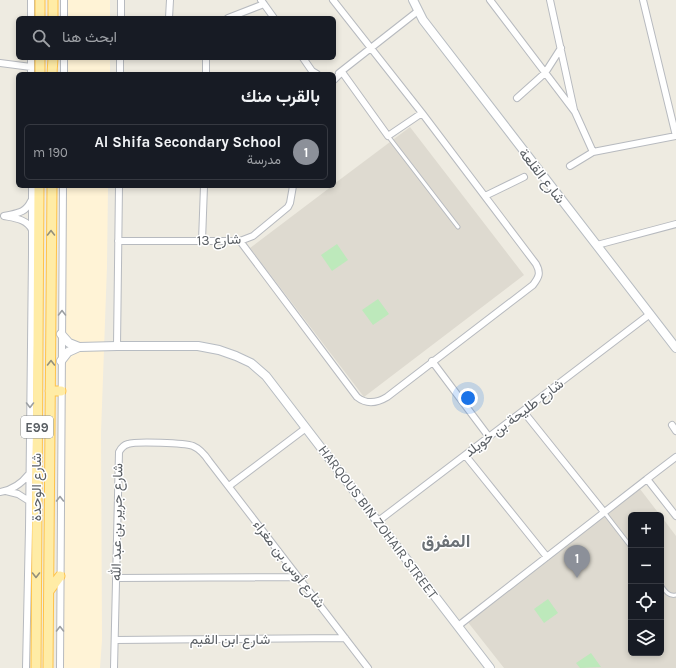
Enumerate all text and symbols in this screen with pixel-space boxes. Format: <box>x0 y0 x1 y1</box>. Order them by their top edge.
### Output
search box <box>16 16 336 60</box>
icon: search <box>30 27 52 49</box>
text: ابحث هنا <box>62 28 117 46</box>
text: بالقرب منك <box>241 86 320 106</box>
text: Al Shifa Secondary School <box>94 133 281 151</box>
text: 190 m <box>33 145 68 160</box>
text: 1 <box>304 145 308 160</box>
street label: شارع القلعة <box>514 145 569 208</box>
text: مدرسة <box>247 152 281 167</box>
one-way arrow <box>47 230 55 236</box>
street label: شارع 13 <box>197 231 242 251</box>
one-way arrow <box>58 310 66 316</box>
one-way arrow <box>47 360 55 366</box>
street label: شارع طليحة بن خويلد <box>461 375 568 462</box>
your location <box>458 388 478 408</box>
one-way arrow <box>26 402 34 408</box>
road number: E99 <box>21 416 53 438</box>
street label: HARQOUS BIN ZOHAIR STREET <box>315 442 441 602</box>
street label: شارع الوحدة <box>28 453 47 521</box>
street label: شارع جرير بن عبد الله <box>107 463 129 581</box>
one-way arrow <box>56 496 65 502</box>
map controls <box>628 512 664 656</box>
button: + <box>628 512 664 548</box>
street label: شارع أوس بن مغراء <box>248 517 329 613</box>
district label: المفرق <box>422 530 470 552</box>
pin: 1 <box>564 545 590 578</box>
button: − <box>628 548 664 584</box>
one-way arrow <box>32 572 40 578</box>
button: locate <box>628 584 664 620</box>
button: layers <box>628 620 664 656</box>
one-way arrow <box>56 626 64 632</box>
street label: شارع ابن القيم <box>190 631 270 650</box>

